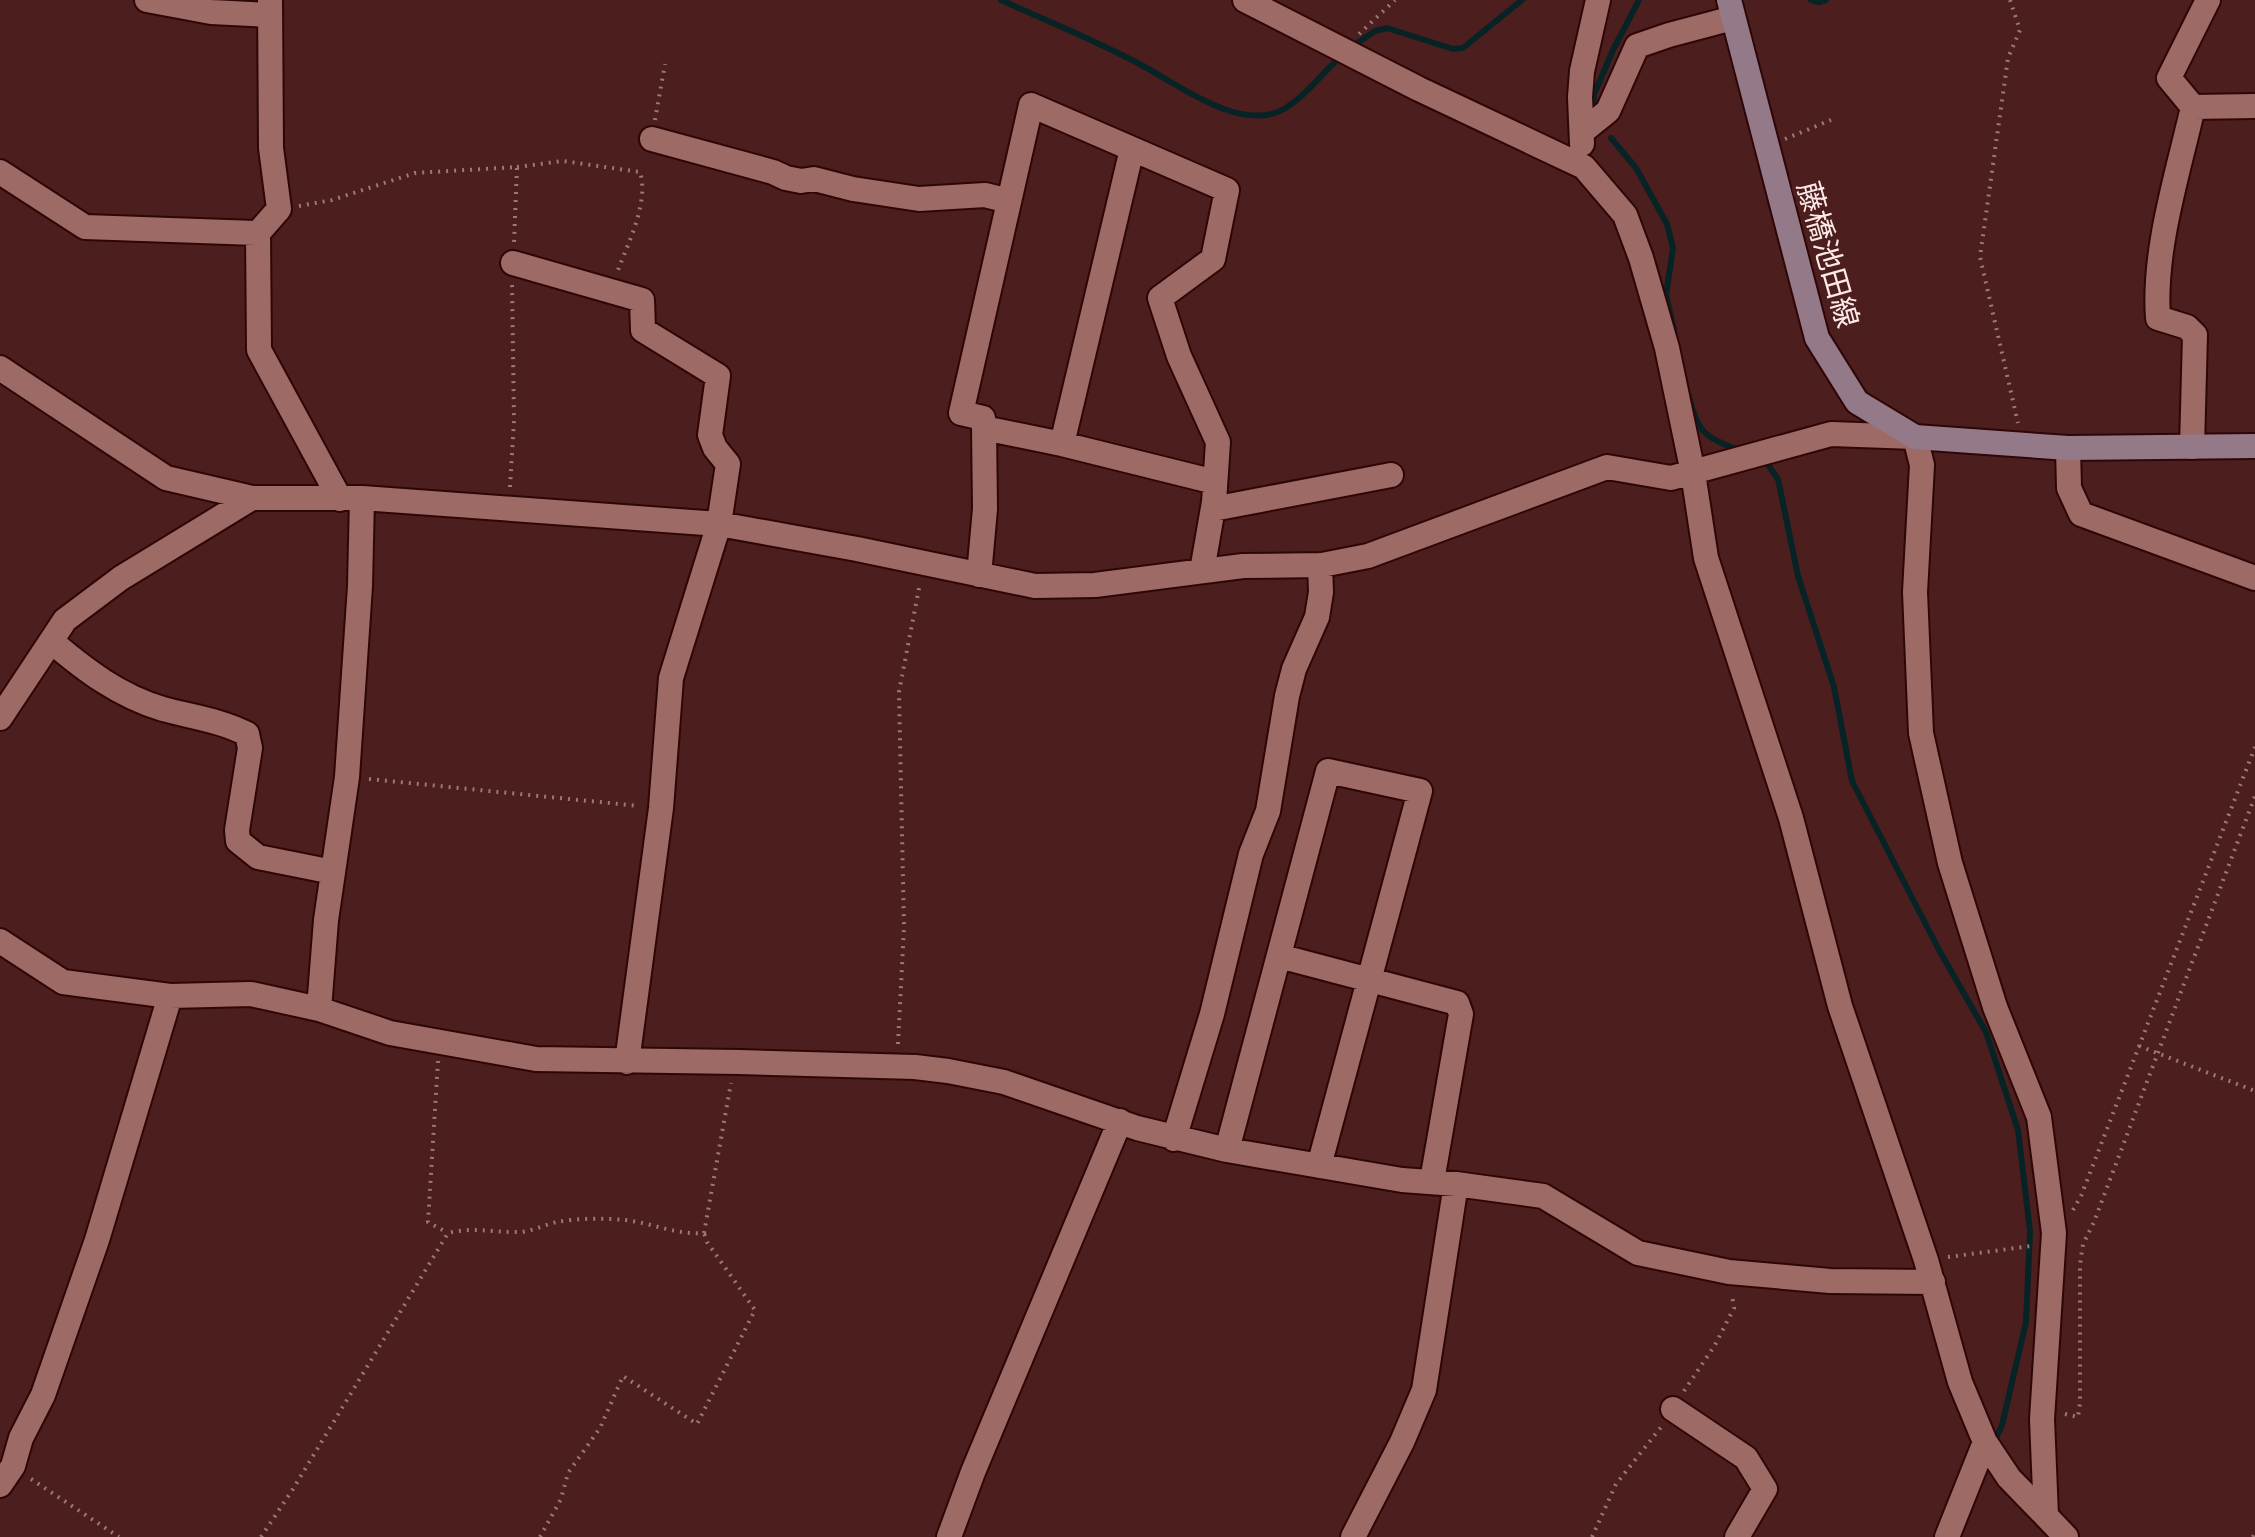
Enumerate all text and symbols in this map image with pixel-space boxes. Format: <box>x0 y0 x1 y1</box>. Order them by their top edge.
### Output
street label: 藤橋池田線 <box>1792 177 1868 331</box>

